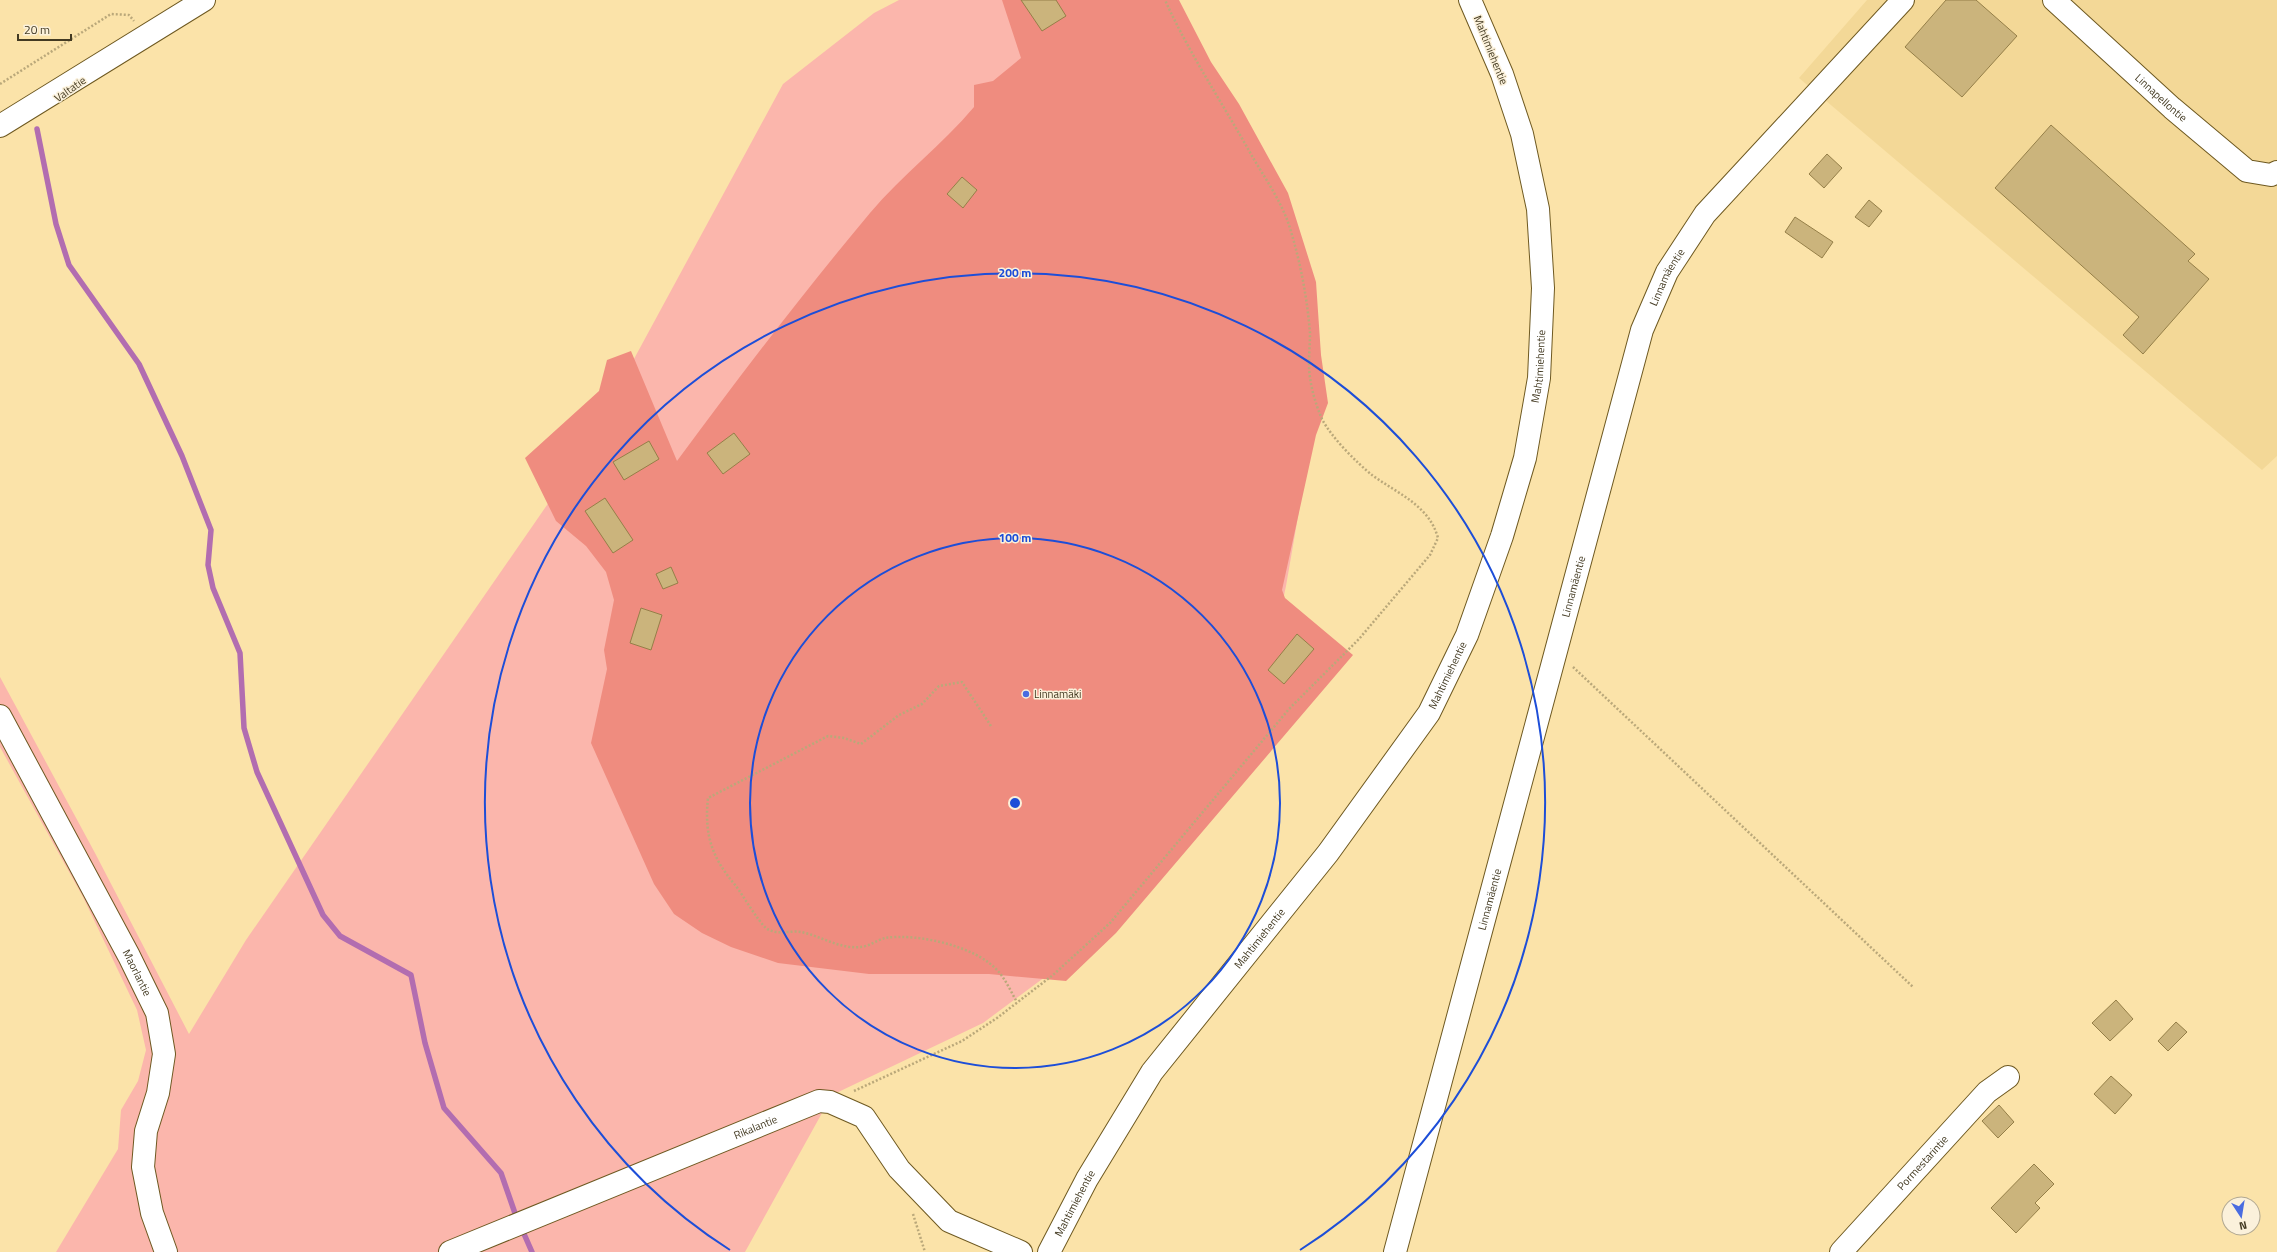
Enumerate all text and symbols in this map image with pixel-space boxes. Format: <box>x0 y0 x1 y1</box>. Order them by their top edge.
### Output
street label: Mahtimiehentie <box>1470 13 1512 87</box>
scale bar <box>18 16 71 42</box>
text: 20 m <box>24 20 50 39</box>
street label: Linnapellontie <box>2132 70 2191 126</box>
street label: Valtatie <box>51 72 89 106</box>
street label: Linnamäentie <box>1645 245 1689 308</box>
text: 200 m <box>999 263 1031 282</box>
street label: Mahtimiehentie <box>1527 329 1549 404</box>
text: 100 m <box>999 528 1031 547</box>
street label: Linnamäentie <box>1557 554 1589 619</box>
street label: Mahtimiehentie <box>1424 638 1471 712</box>
place label: Linnamäki <box>1034 686 1081 702</box>
marker: Linnamäki <box>1021 689 1031 699</box>
centre of rings <box>1008 796 1022 810</box>
street label: Linnamäentie <box>1474 866 1505 932</box>
street label: Mahtimiehentie <box>1230 904 1289 972</box>
street label: Maorlantie <box>119 946 156 999</box>
street label: Rikalantie <box>731 1111 780 1143</box>
street label: Pormestarintie <box>1893 1131 1952 1194</box>
street label: Mahtimiehentie <box>1050 1166 1099 1239</box>
north arrow <box>2221 1196 2261 1236</box>
text: N <box>2238 1217 2248 1234</box>

